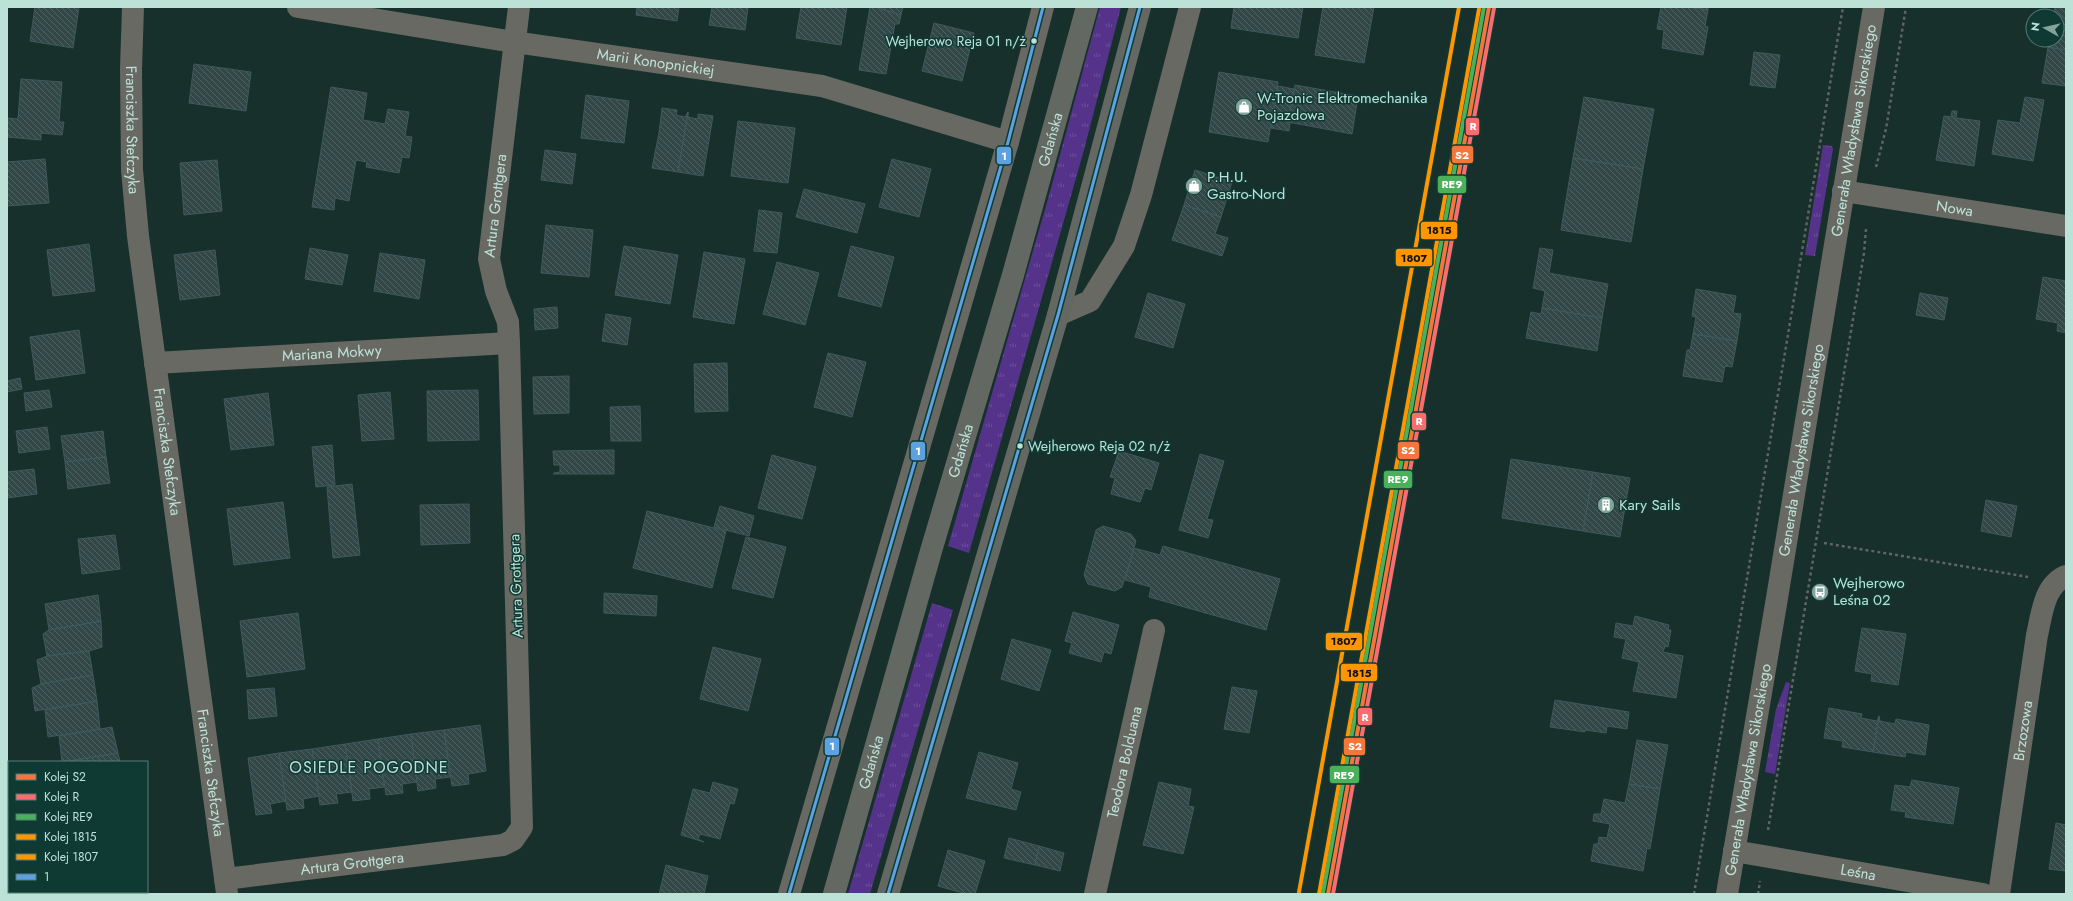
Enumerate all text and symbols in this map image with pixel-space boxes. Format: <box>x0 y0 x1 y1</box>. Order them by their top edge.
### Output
north arrow <box>2025 8 2065 48</box>
text: N <box>2027 21 2044 32</box>
street label: Generała Władysława Sikorskiego <box>1825 23 1882 238</box>
place label: Wejherowo Reja 01 n/ż <box>885 31 1027 51</box>
marker: Wejherowo Reja 01 n/ż <box>1029 36 1039 46</box>
street label: Marii Konopnickiej <box>595 43 716 82</box>
street label: Franciszka Stefczyka <box>120 66 145 195</box>
place label: W-Tronic Elektromechanika Pojazdowa <box>1257 87 1427 126</box>
shop icon: W-Tronic Elektromechanika Pojazdowa <box>1234 97 1254 117</box>
street label: Gdańska <box>1032 110 1068 169</box>
line badge: R <box>1465 117 1480 136</box>
text: R <box>1469 118 1477 134</box>
line badge: S2 <box>1451 145 1474 164</box>
line badge: 1 <box>996 146 1012 165</box>
text: S2 <box>1455 147 1469 163</box>
text: 1 <box>1001 148 1007 164</box>
street label: Artura Grottgera <box>478 153 512 259</box>
place label: P.H.U. Gastro-Nord <box>1207 166 1285 205</box>
line badge: RE9 <box>1437 175 1467 194</box>
shop icon: P.H.U. Gastro-Nord <box>1184 176 1204 196</box>
text: RE9 <box>1441 176 1463 192</box>
street label: Nowa <box>1935 195 1975 222</box>
line badge: 1815 <box>1420 221 1458 240</box>
text: 1815 <box>1426 222 1452 238</box>
line badge: 1807 <box>1395 248 1433 267</box>
text: 1807 <box>1401 250 1428 266</box>
street label: Mariana Mokwy <box>281 339 383 367</box>
street label: Generała Władysława Sikorskiego <box>1773 342 1830 558</box>
street label: Franciszka Stefczyka <box>148 387 187 517</box>
line badge: R <box>1411 412 1427 431</box>
text: R <box>1415 413 1423 429</box>
street label: Gdańska <box>942 421 979 480</box>
place label: Wejherowo Reja 02 n/ż <box>1028 436 1171 456</box>
line badge: 1 <box>910 441 926 461</box>
marker: Wejherowo Reja 02 n/ż <box>1015 441 1025 451</box>
line badge: S2 <box>1397 441 1420 460</box>
text: S2 <box>1401 442 1415 458</box>
text: 1 <box>915 443 921 459</box>
line badge: RE9 <box>1383 470 1413 489</box>
text: RE9 <box>1387 471 1409 487</box>
place label: Kary Sails <box>1619 494 1680 516</box>
building icon: Kary Sails <box>1596 495 1616 515</box>
street label: Artura Grottgera <box>503 534 529 638</box>
place label: Wejherowo Leśna 02 <box>1833 572 1905 611</box>
bus stop icon: Wejherowo Leśna 02 <box>1810 582 1830 602</box>
line badge: 1807 <box>1325 632 1363 651</box>
text: 1807 <box>1331 633 1358 649</box>
street label: Generała Władysława Sikorskiego <box>1719 662 1777 877</box>
line badge: 1815 <box>1340 663 1378 682</box>
text: 1815 <box>1346 665 1372 681</box>
street label: Brzozowa <box>2008 699 2038 762</box>
street label: Teodora Bolduana <box>1101 704 1148 820</box>
line badge: R <box>1357 707 1373 726</box>
street label: Franciszka Stefczyka <box>191 708 230 838</box>
text: R <box>1361 709 1369 725</box>
street label: Gdańska <box>853 733 889 792</box>
line badge: 1 <box>824 737 840 756</box>
line badge: S2 <box>1343 737 1366 756</box>
text: 1 <box>829 738 835 754</box>
text: S2 <box>1348 738 1362 754</box>
district label: OSIEDLE POGODNE <box>289 756 449 779</box>
legend <box>8 761 148 893</box>
line badge: RE9 <box>1329 765 1360 784</box>
text: RE9 <box>1333 767 1355 783</box>
text: Kolej S2 <box>44 768 86 786</box>
text: Kolej R <box>44 788 80 806</box>
text: Kolej RE9 <box>44 808 93 826</box>
text: Kolej 1815 <box>44 828 97 846</box>
street label: Artura Grottgera <box>299 846 405 881</box>
text: Kolej 1807 <box>44 848 99 866</box>
street label: Leśna <box>1839 859 1878 886</box>
text: 1 <box>44 868 49 886</box>

